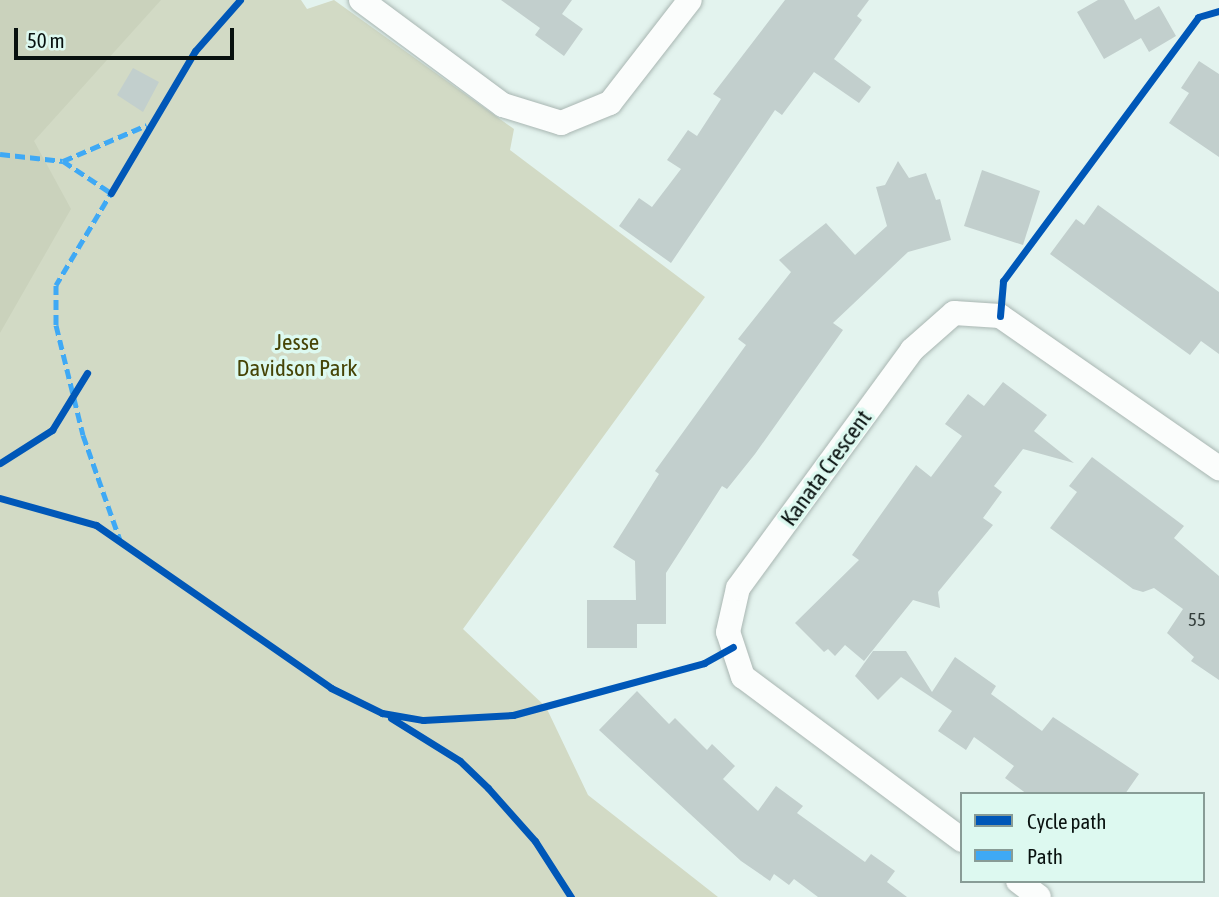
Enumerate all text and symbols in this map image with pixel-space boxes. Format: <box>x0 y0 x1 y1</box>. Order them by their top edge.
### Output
scale bar <box>18 14 238 58</box>
text: 50 m <box>27 28 65 52</box>
park label: Jesse Davidson Park <box>237 328 357 382</box>
street label: Kanata Crescent <box>775 405 877 531</box>
house number: 55 <box>1188 609 1206 631</box>
legend <box>960 792 1205 883</box>
text: Cycle path <box>1027 809 1106 833</box>
text: Path <box>1027 844 1063 868</box>

